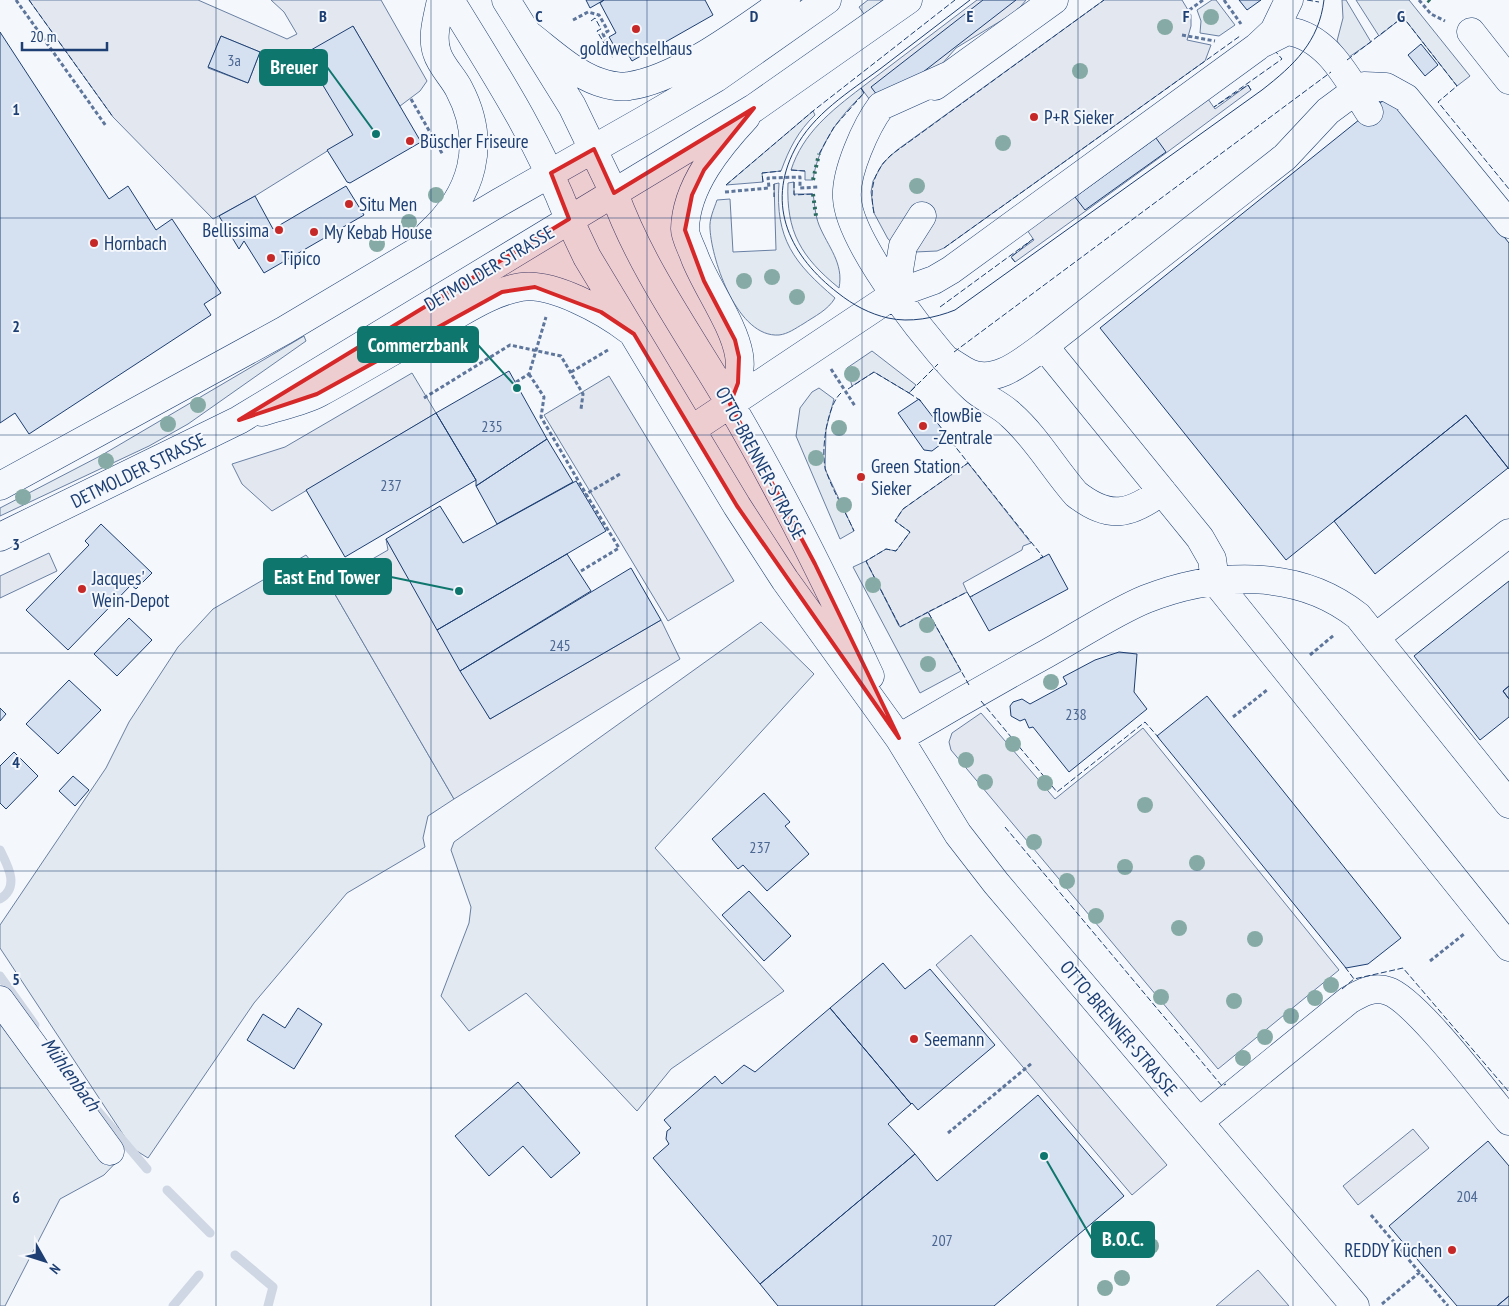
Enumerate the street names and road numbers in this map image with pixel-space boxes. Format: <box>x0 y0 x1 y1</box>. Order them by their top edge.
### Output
street label: DETMOLDER STRASSE <box>420 220 558 316</box>
street label: OTTO-BRENNER-STRASSE <box>711 382 811 544</box>
street label: DETMOLDER STRASSE <box>67 427 209 513</box>
street label: OTTO-BRENNER-STRASSE <box>1055 955 1183 1101</box>

